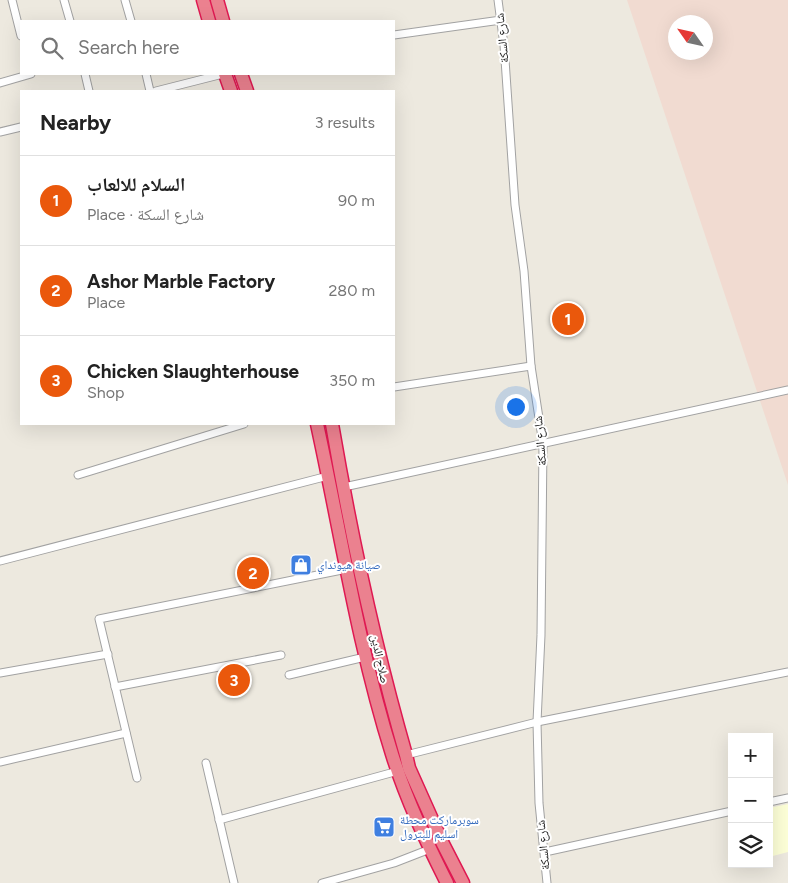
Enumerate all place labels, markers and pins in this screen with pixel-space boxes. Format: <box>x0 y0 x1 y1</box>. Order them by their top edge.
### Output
pin: 1 <box>552 300 584 338</box>
shop icon: صيانة هيونداي <box>289 553 313 577</box>
pin: 2 <box>237 554 269 592</box>
place label: صيانة هيونداي <box>317 558 381 575</box>
pin: 3 <box>218 661 250 699</box>
place label: سوبرماركت محطة اسليم للبترول <box>400 813 479 842</box>
supermarket icon: سوبرماركت محطة اسليم للبترول <box>372 815 396 839</box>

